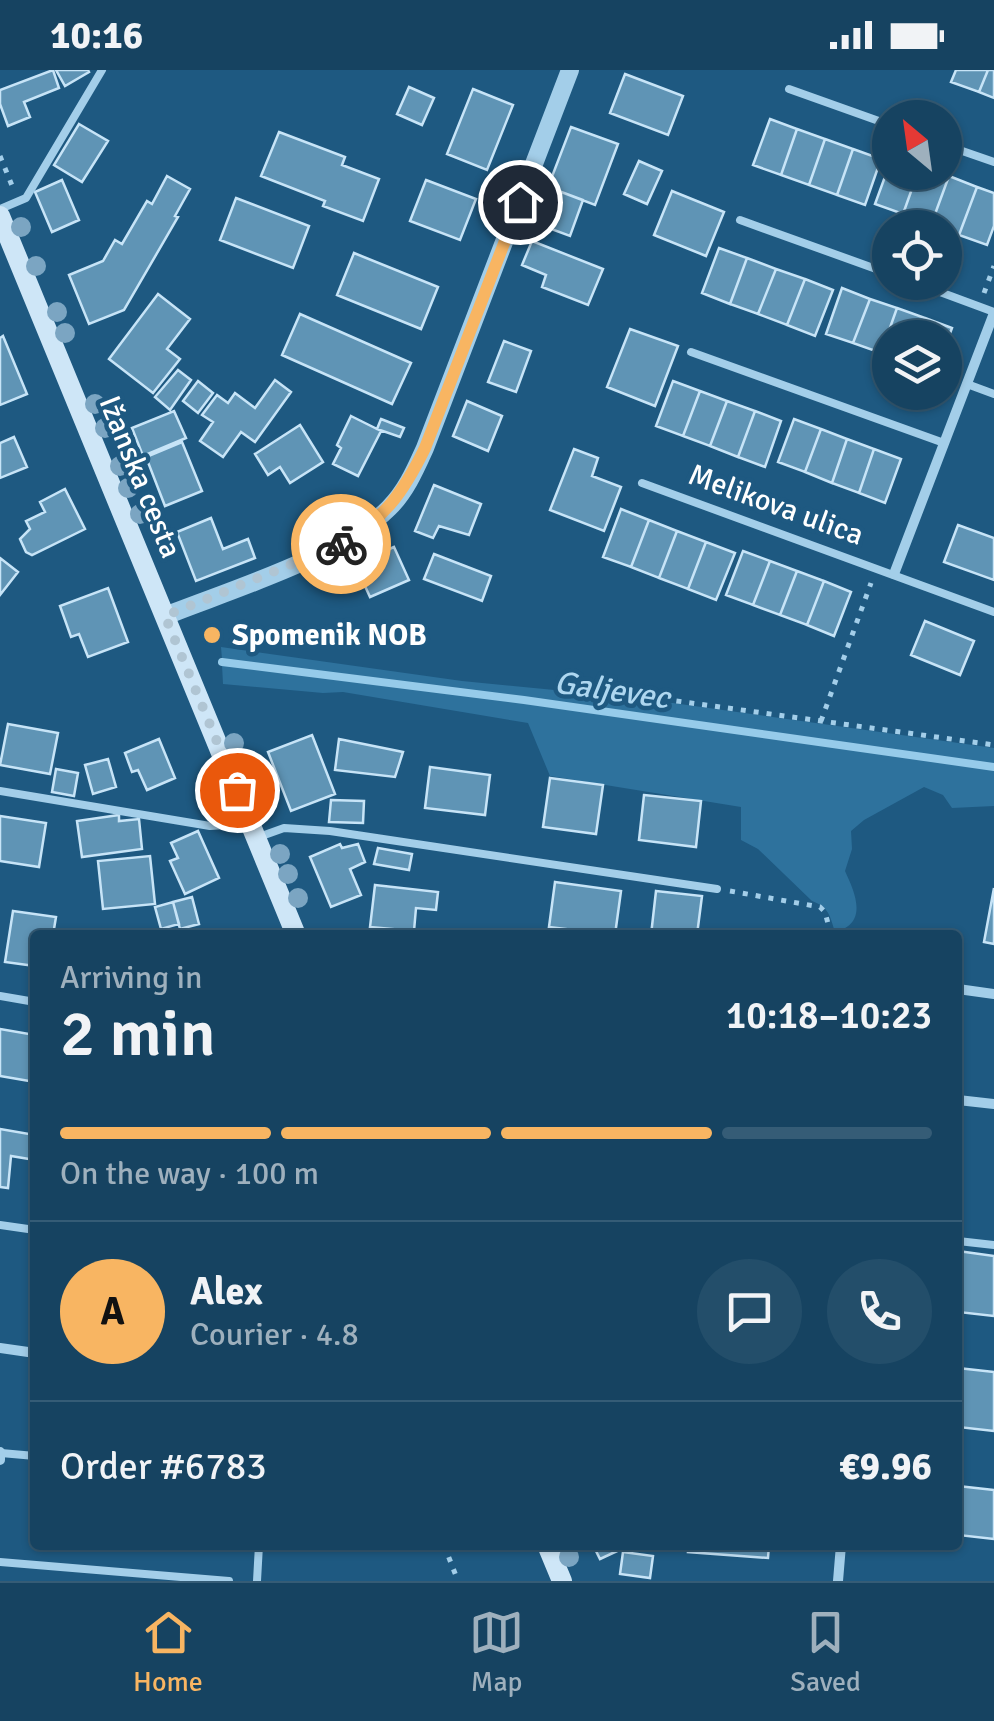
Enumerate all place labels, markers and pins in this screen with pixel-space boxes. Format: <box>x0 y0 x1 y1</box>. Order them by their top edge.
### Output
pin <box>478 160 563 245</box>
place label: Spomenik NOB <box>232 617 427 654</box>
marker: Spomenik NOB <box>201 624 223 646</box>
pin <box>195 748 280 833</box>

